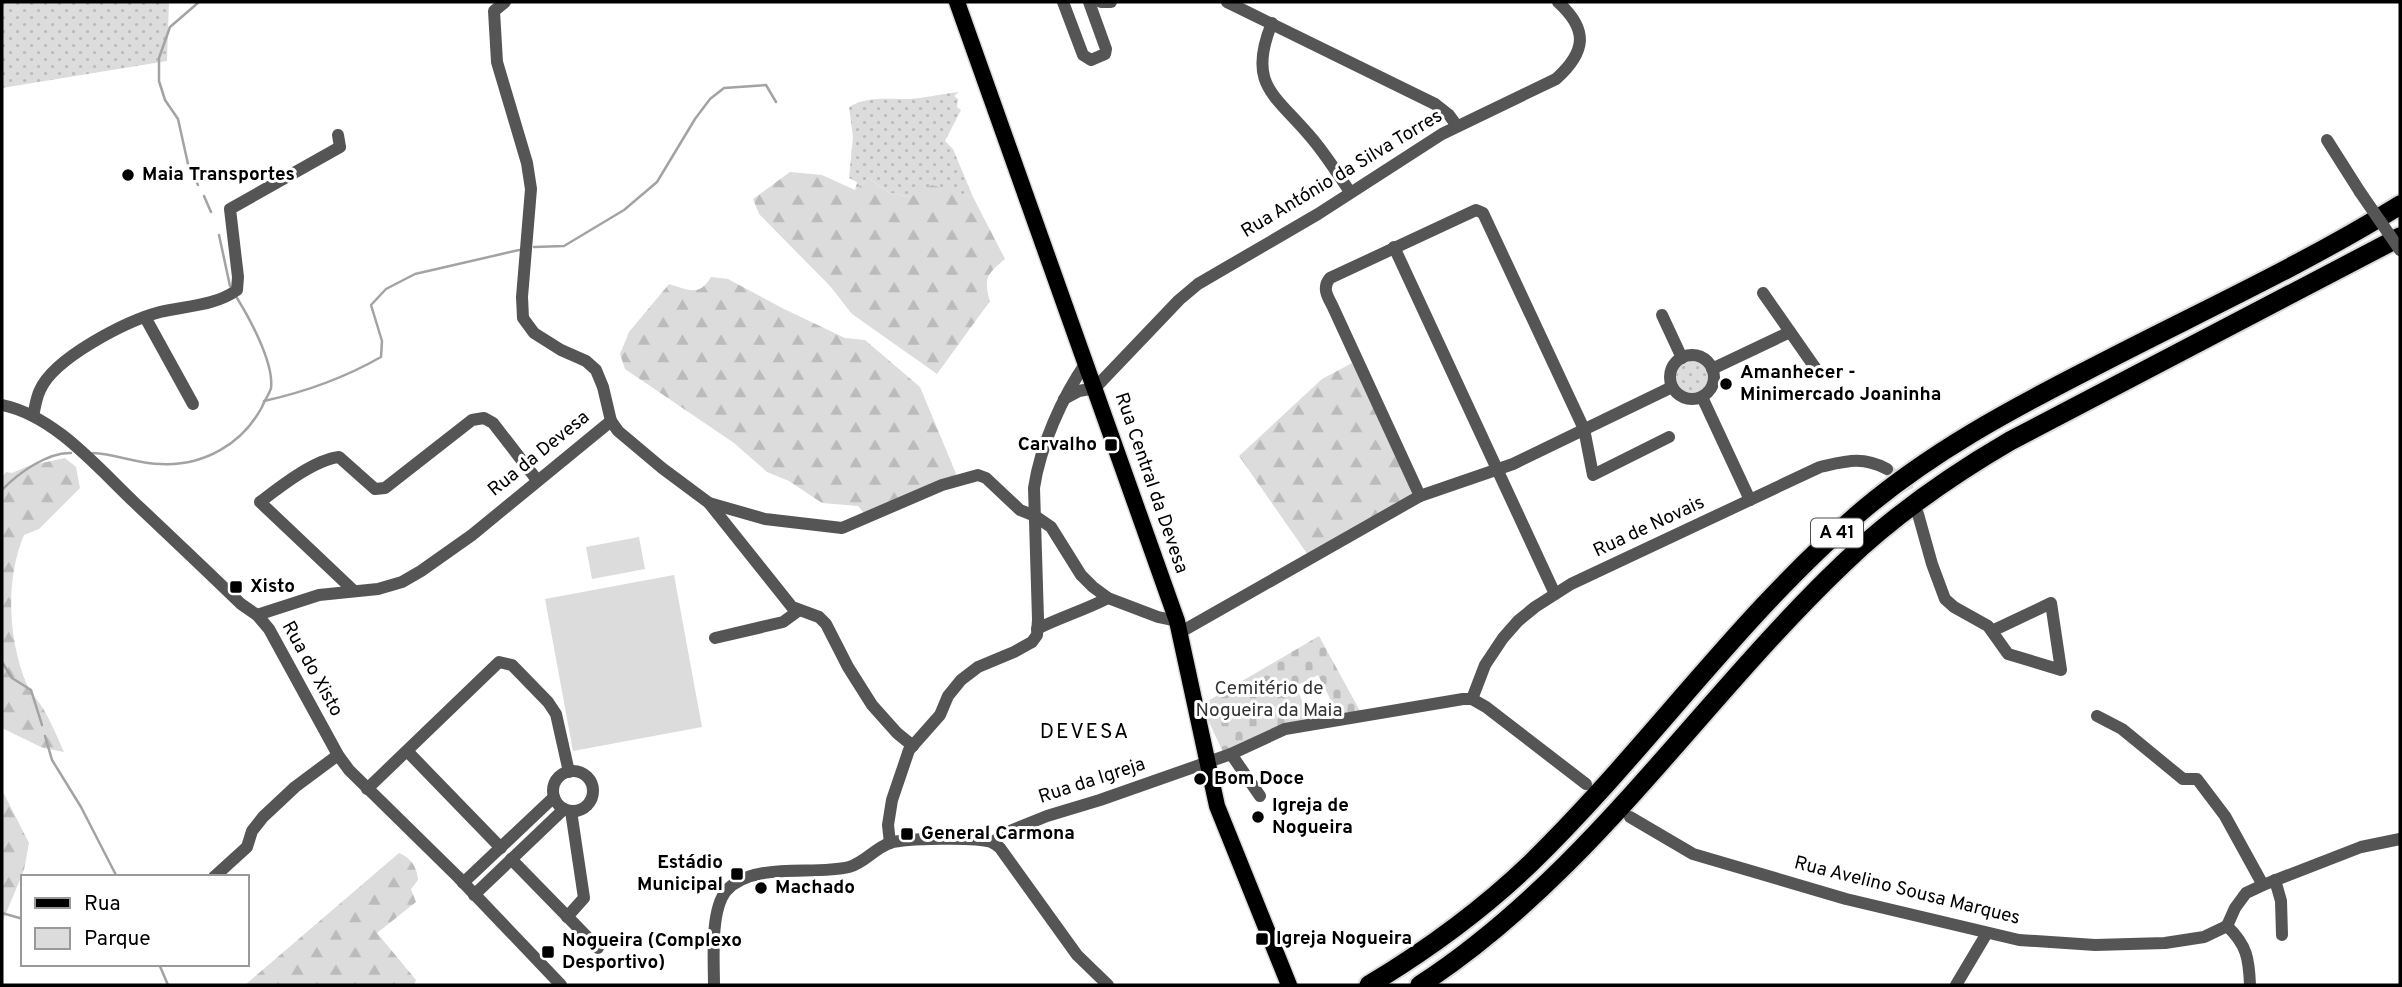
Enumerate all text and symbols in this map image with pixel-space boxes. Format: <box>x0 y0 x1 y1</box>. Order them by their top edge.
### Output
street label: Rua António da Silva Torres <box>1237 104 1447 244</box>
place label: Maia Transportes <box>142 163 295 187</box>
marker: Maia Transportes <box>120 167 136 183</box>
place label: Amanhecer - Minimercado Joaninha <box>1740 361 1941 407</box>
marker: Amanhecer - Minimercado Joaninha <box>1718 376 1734 392</box>
street label: Rua Central da Devesa <box>1109 389 1193 577</box>
street label: Rua da Devesa <box>483 406 595 502</box>
place label: Carvalho <box>1018 433 1097 457</box>
marker: Carvalho <box>1103 437 1119 453</box>
street label: Rua de Novais <box>1590 491 1708 563</box>
road number: A 41 <box>1811 518 1863 548</box>
place label: Xisto <box>250 575 295 599</box>
marker: Xisto <box>228 579 244 595</box>
street label: Rua do Xisto <box>276 617 348 721</box>
park label: Cemitério de Nogueira da Maia <box>1196 677 1342 723</box>
district label: DEVESA <box>1040 719 1130 746</box>
street label: Rua da Igreja <box>1036 752 1148 810</box>
place label: Bom Doce <box>1214 767 1304 791</box>
marker: Bom Doce <box>1192 771 1208 787</box>
place label: Igreja de Nogueira <box>1272 794 1353 840</box>
marker: Igreja de Nogueira <box>1250 809 1266 825</box>
place label: General Carmona <box>921 822 1075 846</box>
marker: General Carmona <box>899 826 915 842</box>
place label: Estádio Municipal <box>637 851 723 897</box>
street label: Rua Avelino Sousa Marques <box>1791 851 2023 931</box>
marker: Estádio Municipal <box>729 866 745 882</box>
legend <box>21 875 248 966</box>
place label: Machado <box>775 876 855 900</box>
marker: Machado <box>753 880 769 896</box>
text: Rua <box>84 891 121 918</box>
text: Parque <box>84 926 151 953</box>
place label: Igreja Nogueira <box>1276 927 1412 951</box>
place label: Nogueira (Complexo Desportivo) <box>562 929 742 975</box>
marker: Igreja Nogueira <box>1254 931 1270 947</box>
marker: Nogueira (Complexo Desportivo) <box>540 944 556 960</box>

